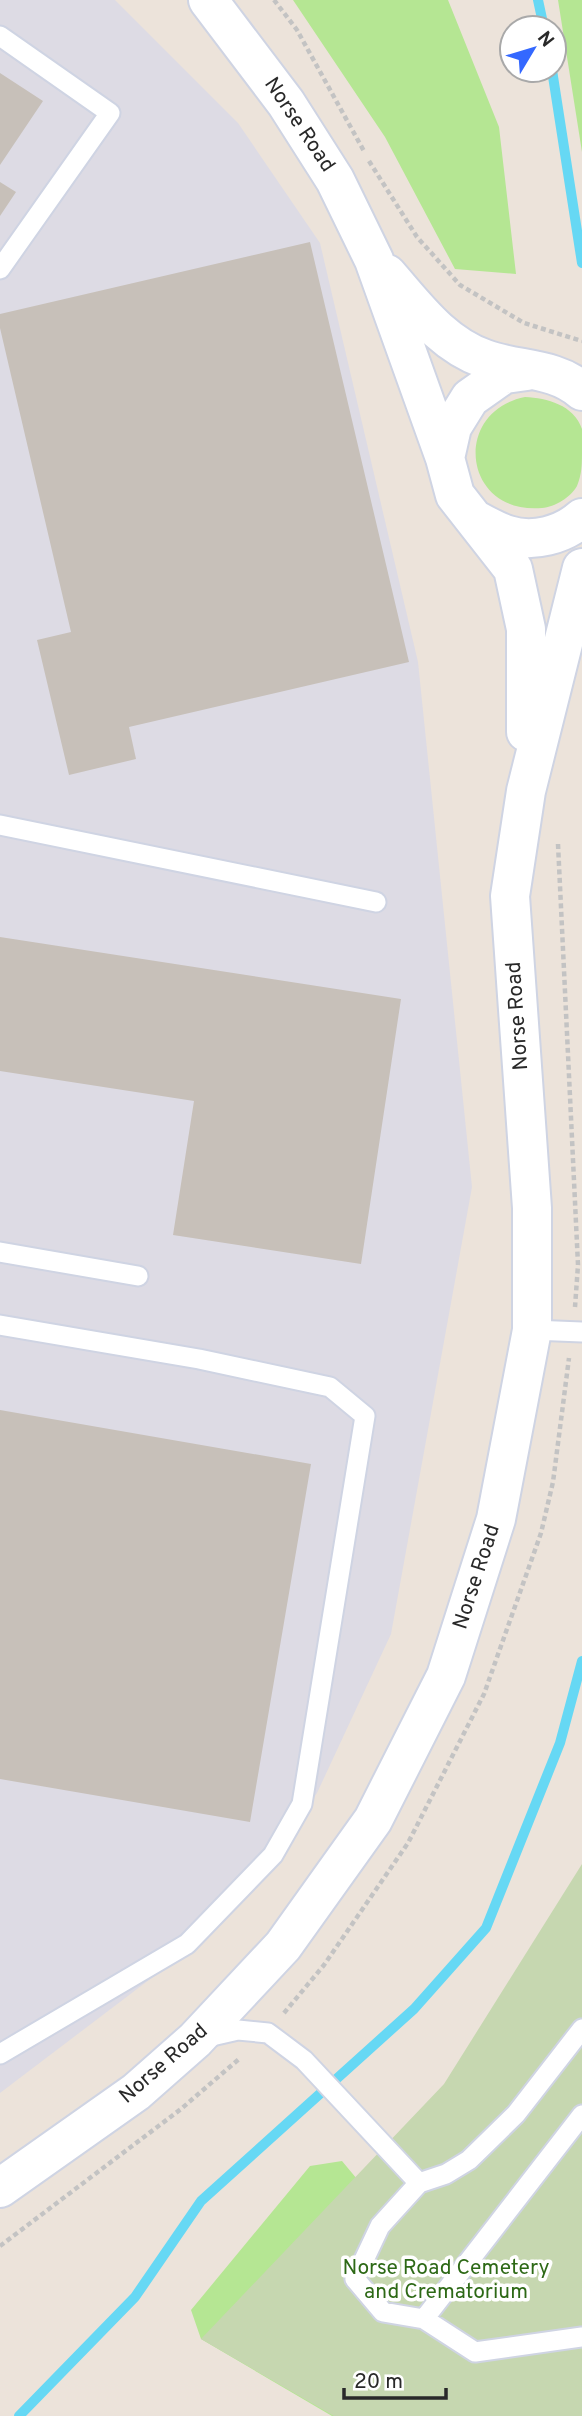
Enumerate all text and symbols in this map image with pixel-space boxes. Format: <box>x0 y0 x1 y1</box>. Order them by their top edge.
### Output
north arrow <box>498 14 568 84</box>
text: N <box>531 27 558 53</box>
street label: Norse Road <box>257 72 341 178</box>
street label: Norse Road <box>501 961 535 1071</box>
street label: Norse Road <box>447 1521 507 1633</box>
street label: Norse Road <box>114 2018 214 2110</box>
park label: Norse Road Cemetery and Crematorium <box>343 2255 550 2306</box>
scale bar <box>344 2356 446 2400</box>
text: 20 m <box>354 2369 403 2396</box>

